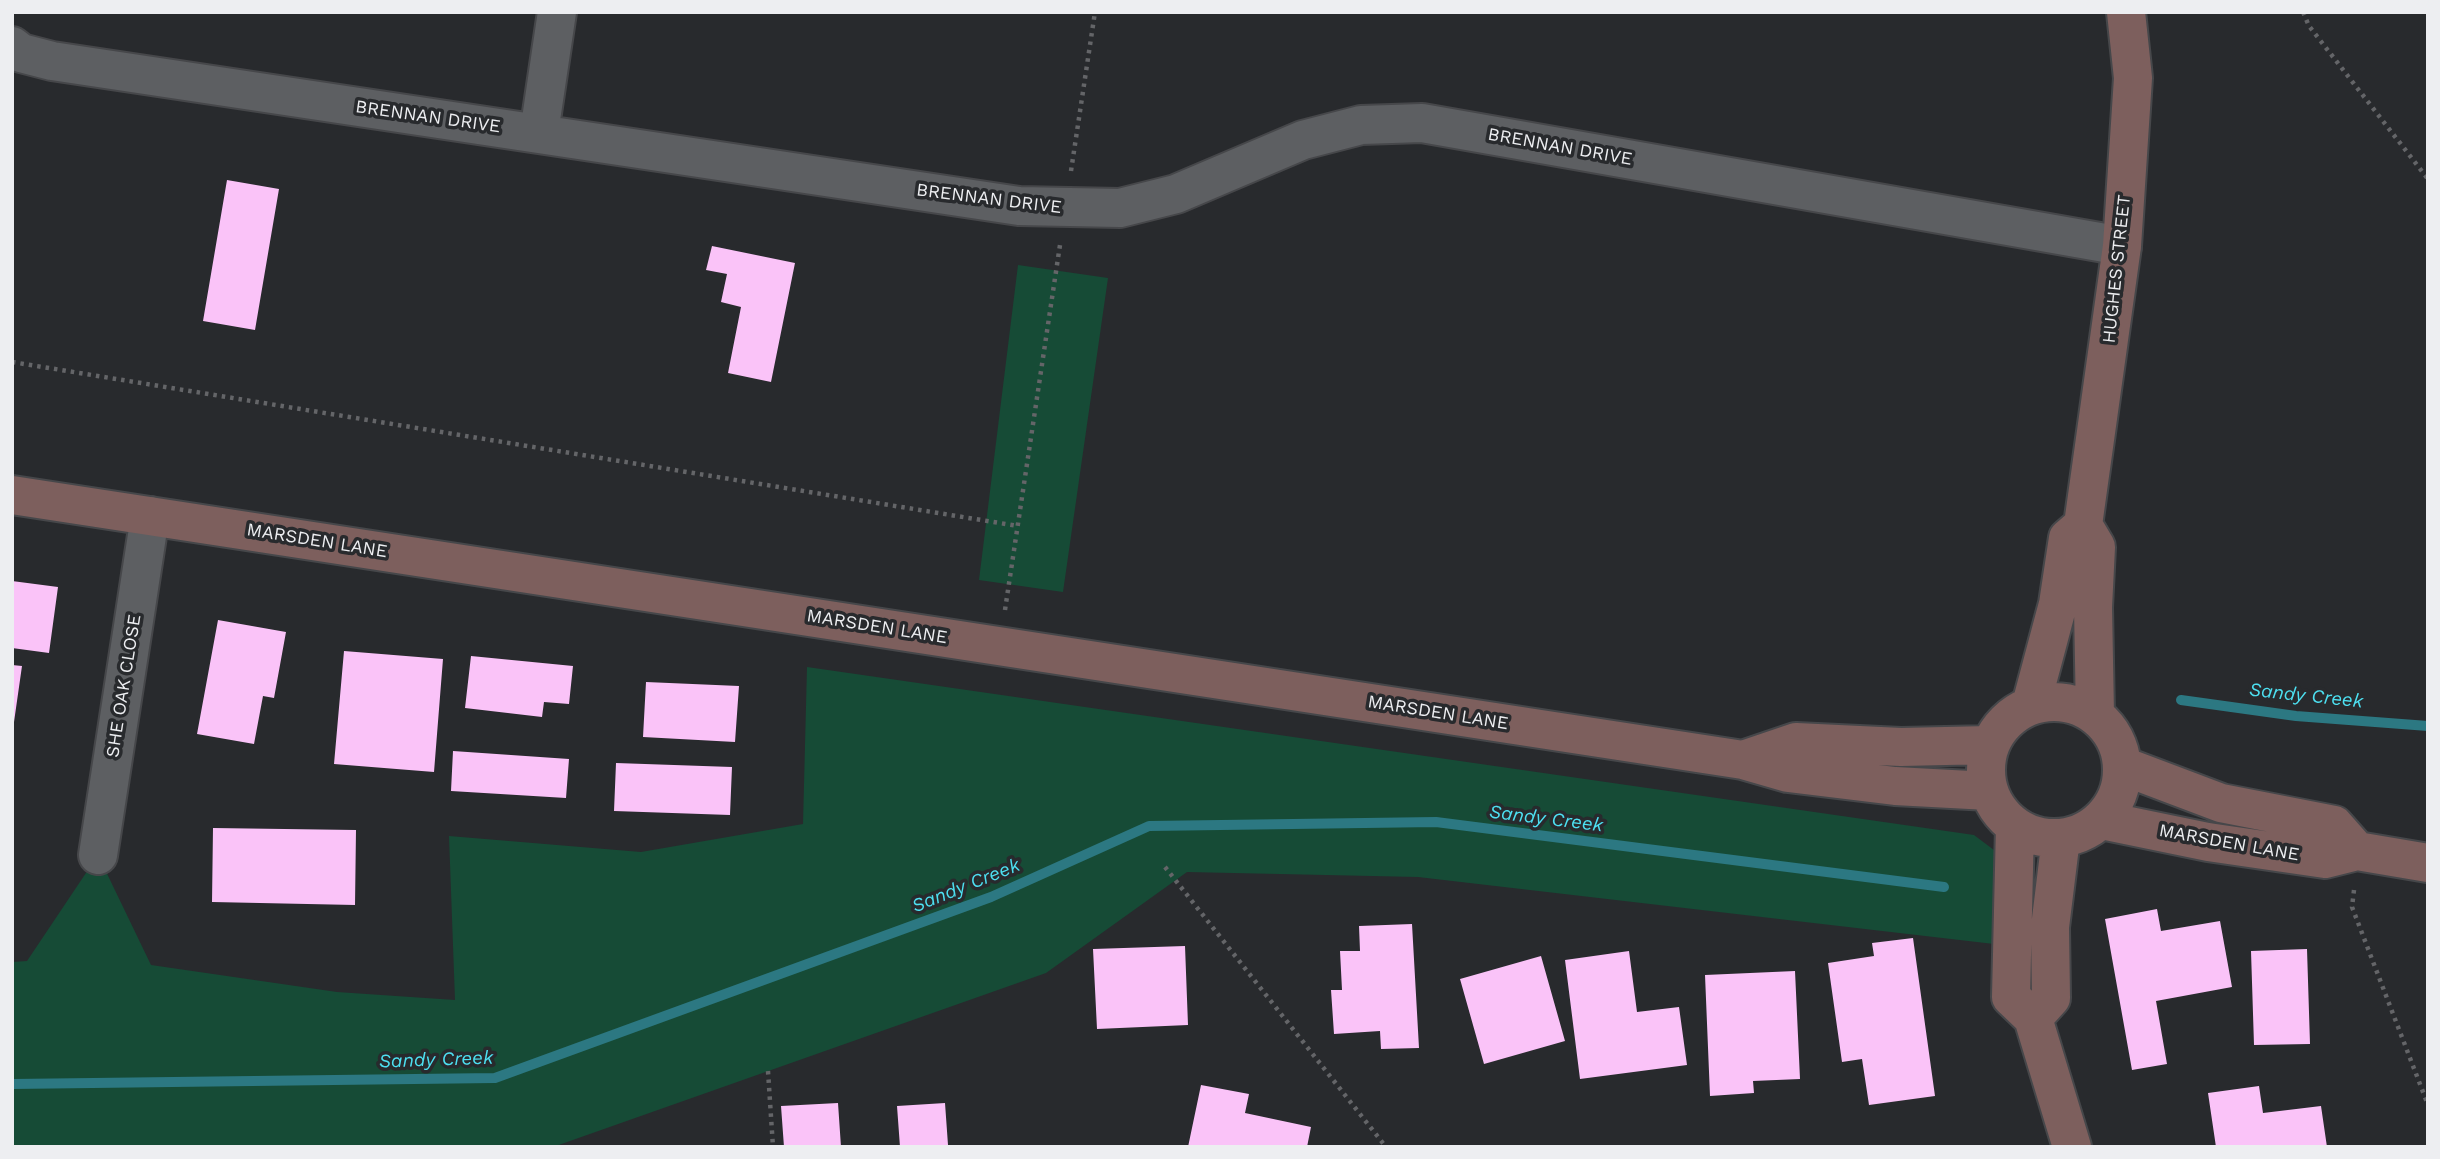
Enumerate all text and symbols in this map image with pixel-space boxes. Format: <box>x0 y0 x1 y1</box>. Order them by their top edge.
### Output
street label: BRENNAN DRIVE <box>354 96 502 138</box>
street label: BRENNAN DRIVE <box>1486 124 1634 170</box>
street label: BRENNAN DRIVE <box>915 179 1063 219</box>
street label: HUGHES STREET <box>2098 194 2136 344</box>
street label: MARSDEN LANE <box>245 519 389 563</box>
street label: MARSDEN LANE <box>805 605 949 649</box>
street label: SHE OAK CLOSE <box>102 613 146 759</box>
water label: Sandy Creek <box>2248 679 2364 713</box>
street label: MARSDEN LANE <box>1366 691 1510 735</box>
water label: Sandy Creek <box>1488 801 1604 837</box>
street label: MARSDEN LANE <box>2157 820 2301 866</box>
water label: Sandy Creek <box>909 854 1023 918</box>
water label: Sandy Creek <box>378 1047 494 1073</box>

